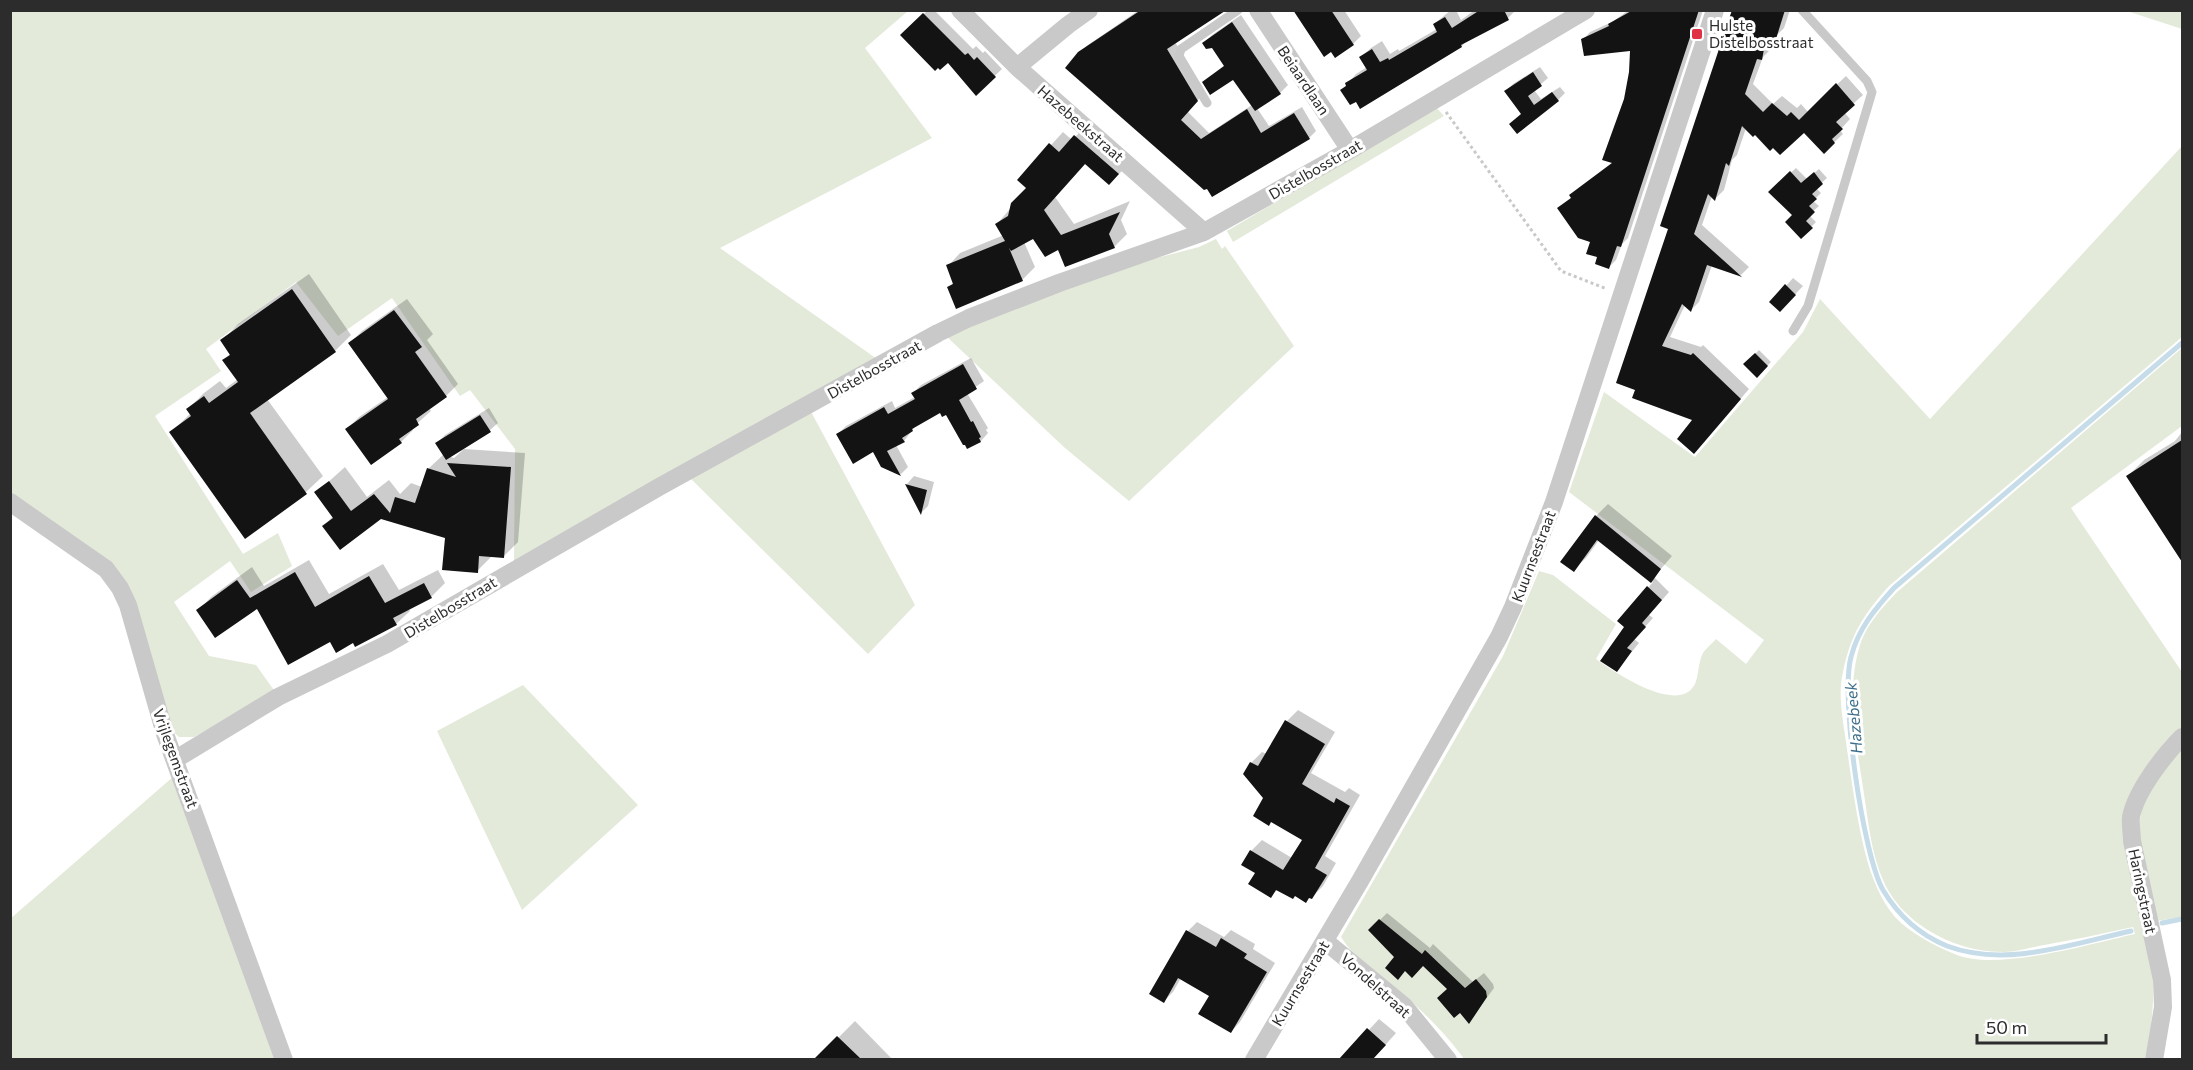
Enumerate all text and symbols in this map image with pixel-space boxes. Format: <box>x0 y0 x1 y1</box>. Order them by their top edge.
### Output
place label: Hulste Distelbosstraat <box>1709 16 1814 51</box>
marker: Hulste Distelbosstraat <box>1690 27 1704 41</box>
street label: Beiaardlaan <box>1274 42 1334 118</box>
street label: Hazebeekstraat <box>1034 81 1128 165</box>
street label: Distelbosstraat <box>1265 135 1365 203</box>
street label: Distelbosstraat <box>824 336 924 402</box>
street label: Kuurnsestraat <box>1507 508 1559 604</box>
street label: Distelbosstraat <box>401 572 499 642</box>
water label: Hazebeek <box>1840 681 1866 755</box>
street label: Vrijlegemstraat <box>150 706 202 810</box>
street label: Haringstraat <box>2125 847 2161 935</box>
street label: Kuurnsestraat <box>1267 937 1333 1029</box>
street label: Vondelstraat <box>1337 949 1415 1021</box>
scale bar <box>1977 1007 2106 1045</box>
text: 50 m <box>1986 1016 2027 1038</box>

